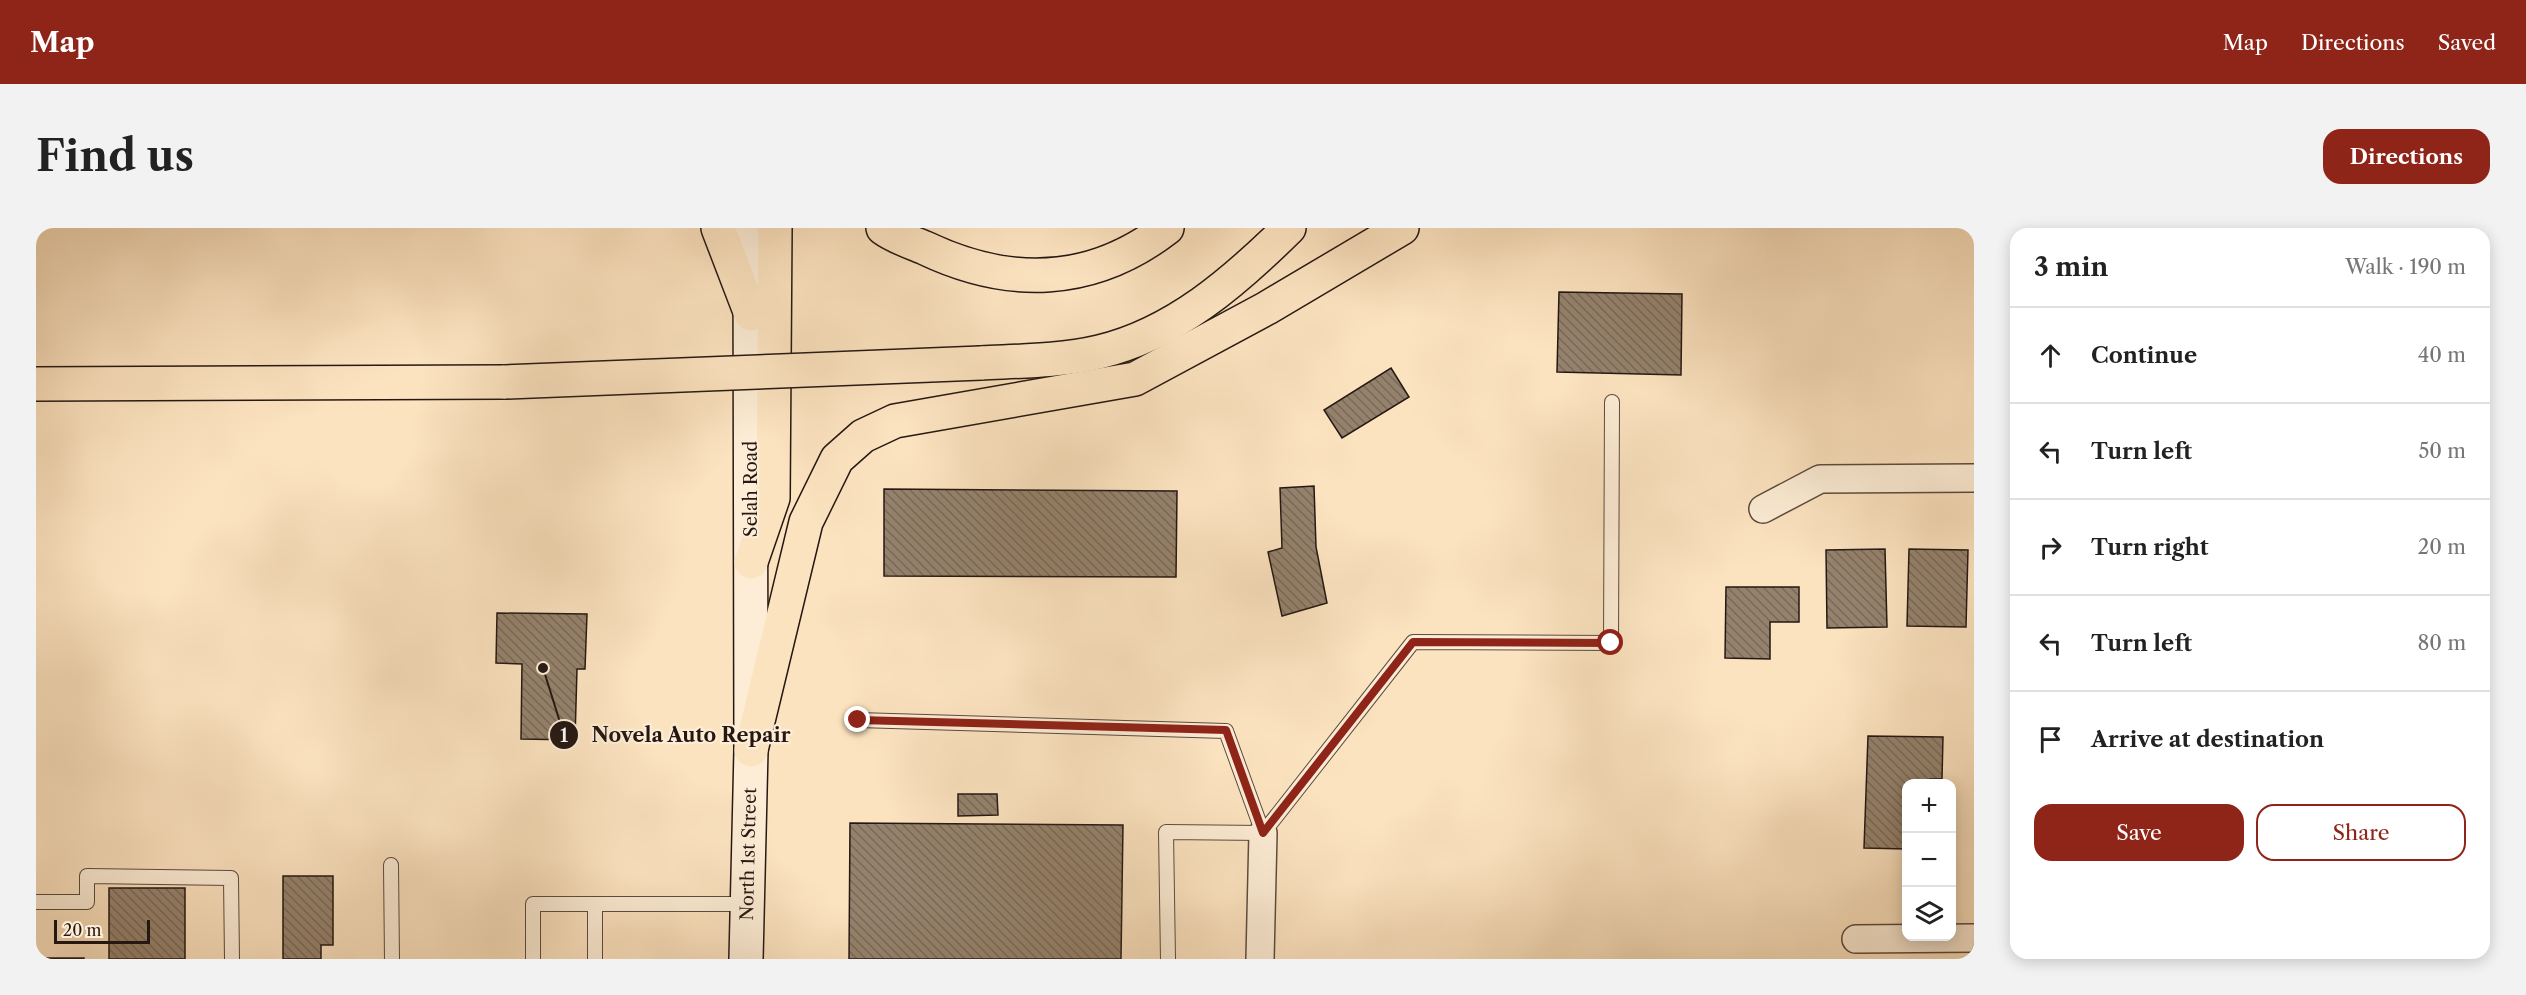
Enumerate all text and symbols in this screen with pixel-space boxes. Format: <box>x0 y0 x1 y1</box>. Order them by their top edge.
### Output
text: Map <box>30 25 94 59</box>
text: Map <box>2223 30 2268 55</box>
text: Directions <box>2301 30 2405 55</box>
text: Saved <box>2438 30 2496 55</box>
button: Directions <box>2323 129 2490 184</box>
text: Find us <box>36 130 194 182</box>
text: 3 min <box>2034 251 2108 283</box>
text: Walk · 190 m <box>2345 255 2466 279</box>
icon: ahead <box>2034 339 2067 372</box>
text: Continue <box>2091 342 2197 369</box>
text: 40 m <box>2418 343 2466 367</box>
icon: left <box>2034 435 2067 468</box>
text: Turn left <box>2091 438 2192 465</box>
text: 50 m <box>2419 439 2466 463</box>
street label: Selah Road <box>740 441 762 537</box>
icon: right <box>2034 531 2067 564</box>
text: Turn right <box>2091 534 2209 561</box>
text: 20 m <box>2418 535 2466 559</box>
icon: left <box>2034 627 2067 660</box>
route start <box>1597 629 1623 655</box>
text: Turn left <box>2091 630 2192 657</box>
text: 80 m <box>2418 631 2466 655</box>
route end <box>844 706 870 732</box>
callout: Novela Auto Repair <box>549 716 803 754</box>
text: Novela Auto Repair <box>592 723 791 747</box>
icon: arrive <box>2034 723 2067 756</box>
text: 1 <box>560 725 568 747</box>
text: Arrive at destination <box>2091 726 2324 753</box>
map controls <box>1902 779 1956 941</box>
button: + <box>1902 779 1956 833</box>
street label: North 1st Street <box>736 787 761 921</box>
button: Save <box>2034 804 2244 861</box>
button: Share <box>2256 804 2466 861</box>
button: − <box>1902 833 1956 887</box>
button: layers <box>1902 887 1956 941</box>
scale bar <box>54 917 150 944</box>
text: 20 m <box>63 920 102 940</box>

